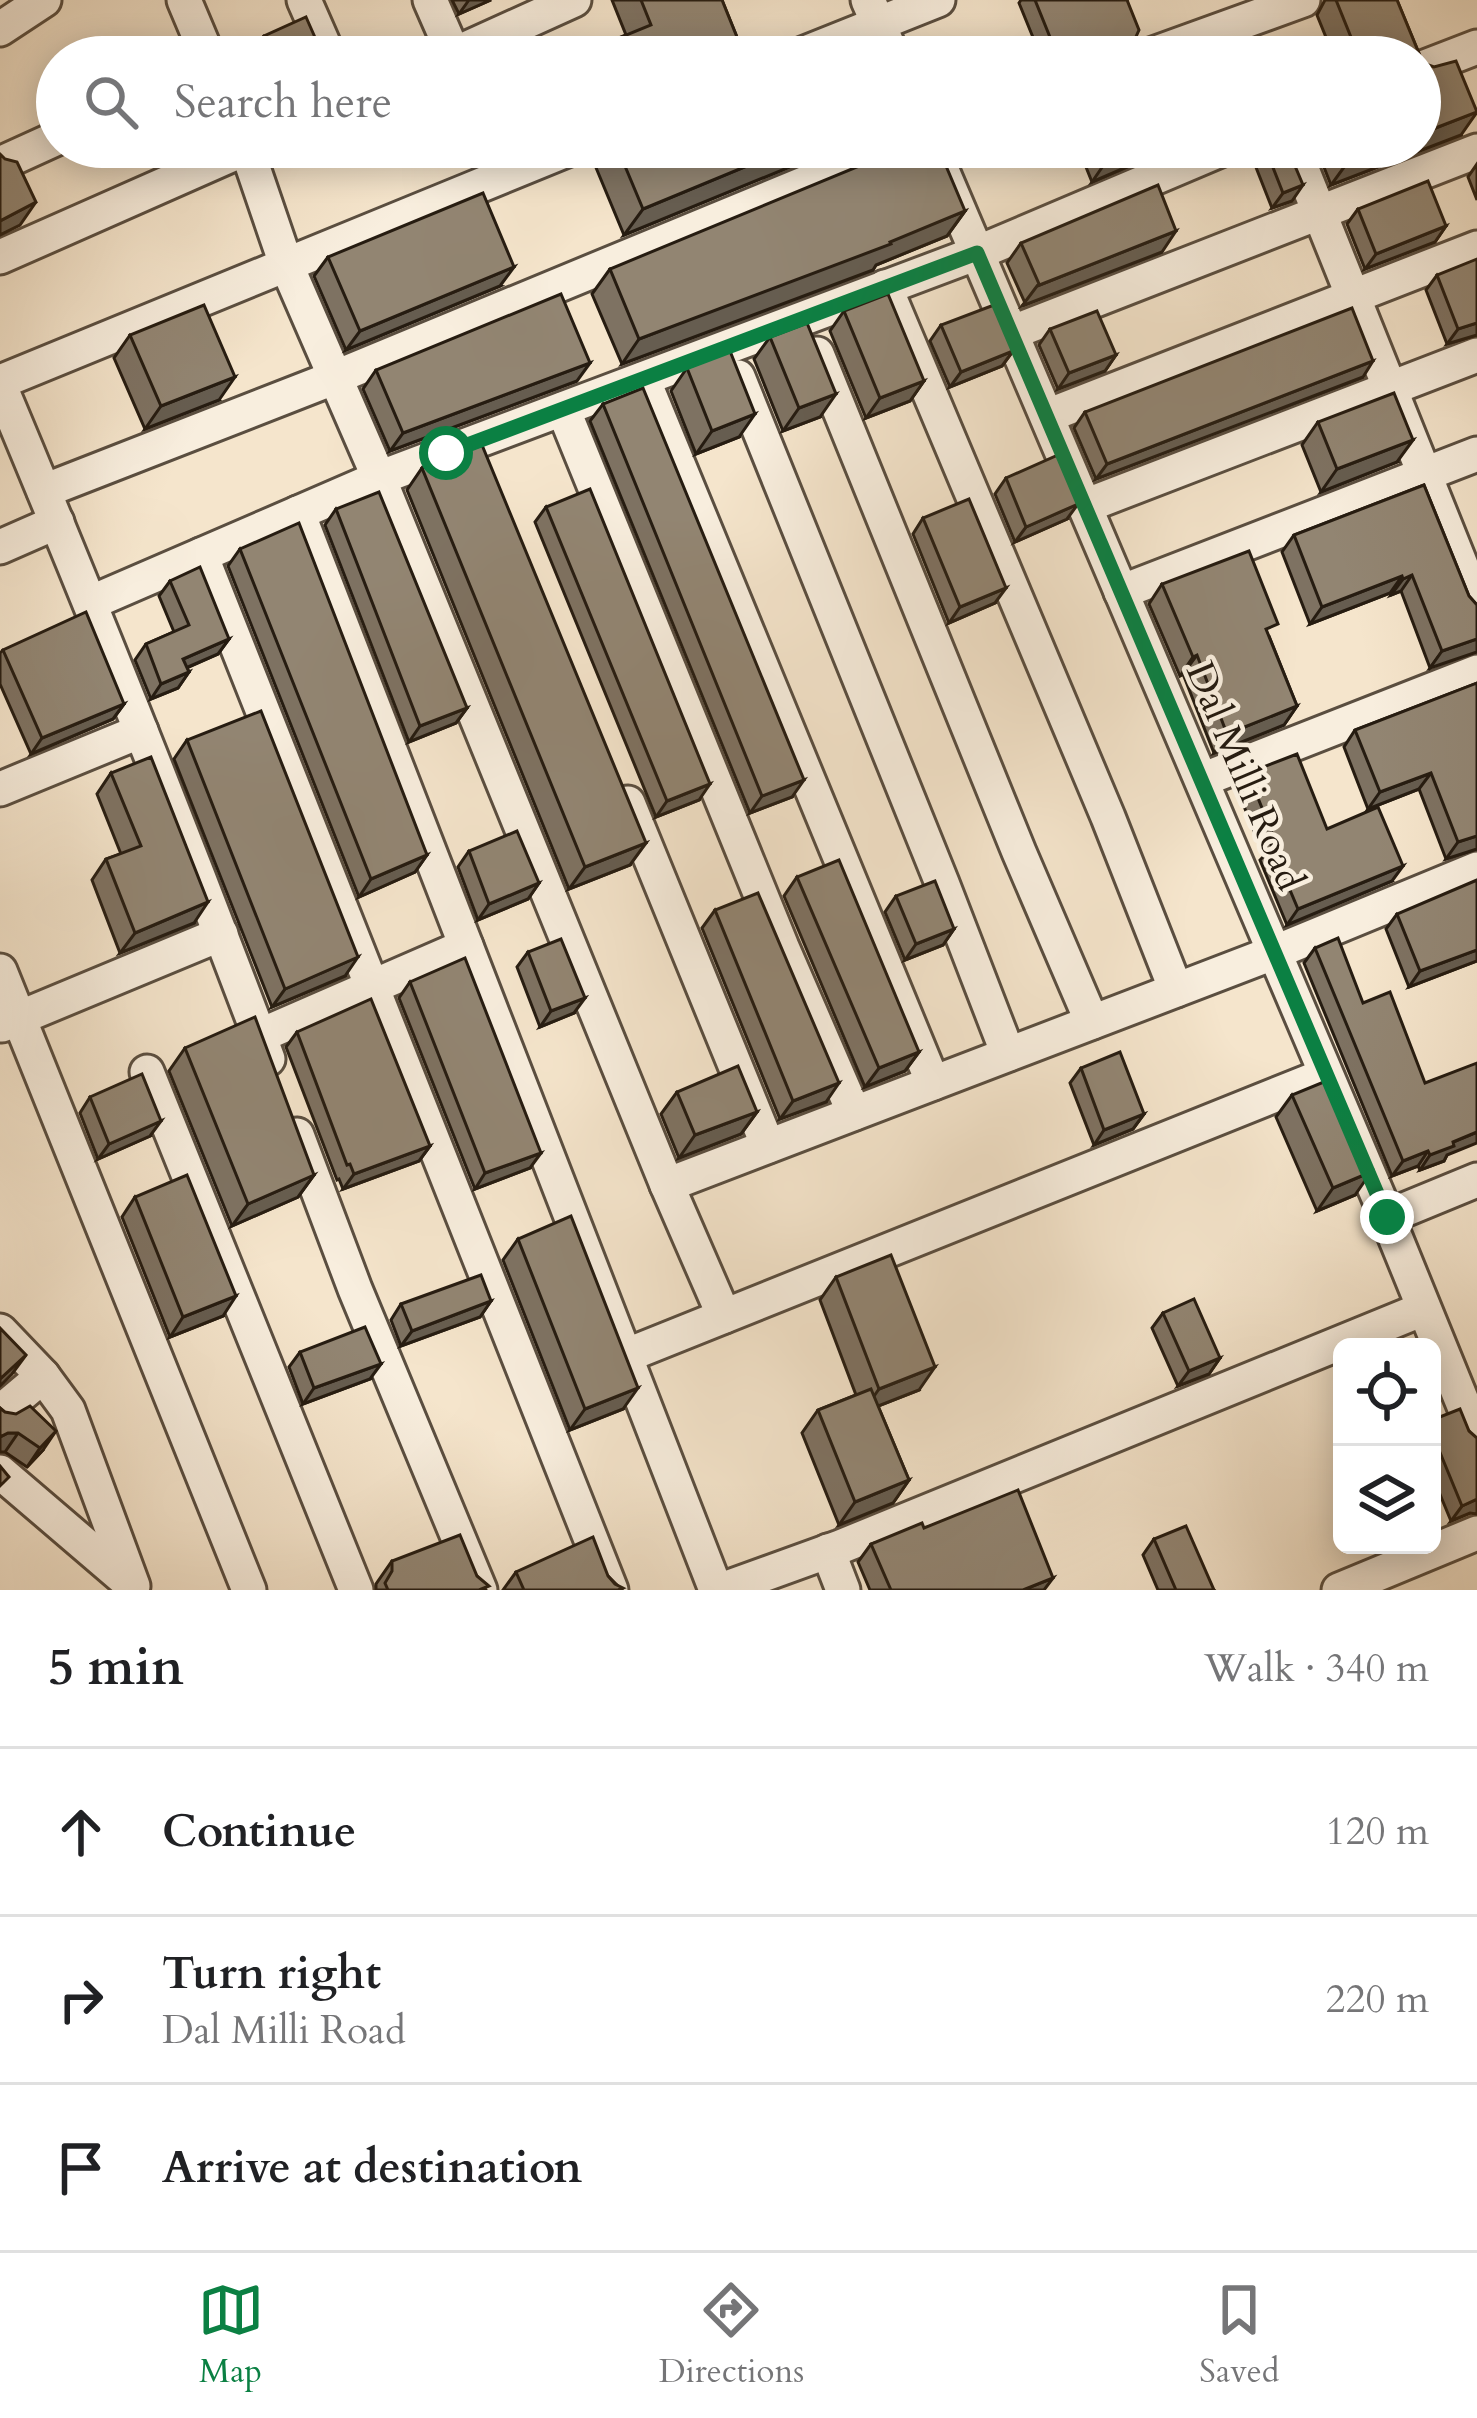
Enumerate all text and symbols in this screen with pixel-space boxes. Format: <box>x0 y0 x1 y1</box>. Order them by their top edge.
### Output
search box <box>36 36 1441 168</box>
icon: search <box>78 69 144 135</box>
text: Search here <box>174 72 392 133</box>
route start <box>419 426 473 480</box>
street label: Dal Milli Road <box>1173 654 1317 899</box>
route end <box>1360 1190 1414 1244</box>
map controls <box>1333 1338 1441 1554</box>
button: locate <box>1333 1338 1441 1446</box>
button: layers <box>1333 1446 1441 1554</box>
text: 5 min <box>48 1633 184 1703</box>
text: Walk · 340 m <box>1204 1642 1429 1695</box>
icon: ahead <box>48 1799 114 1865</box>
text: Continue <box>162 1801 356 1862</box>
text: 120 m <box>1326 1805 1429 1858</box>
text: Turn right <box>162 1943 381 2004</box>
icon: right <box>48 1967 114 2033</box>
text: 220 m <box>1326 1973 1429 2026</box>
text: Dal Milli Road <box>162 2004 406 2057</box>
icon: arrive <box>48 2135 114 2201</box>
text: Arrive at destination <box>162 2137 582 2198</box>
tab: Map <box>198 2277 264 2394</box>
tab: Directions <box>659 2277 804 2394</box>
tab: Saved <box>1199 2277 1279 2394</box>

